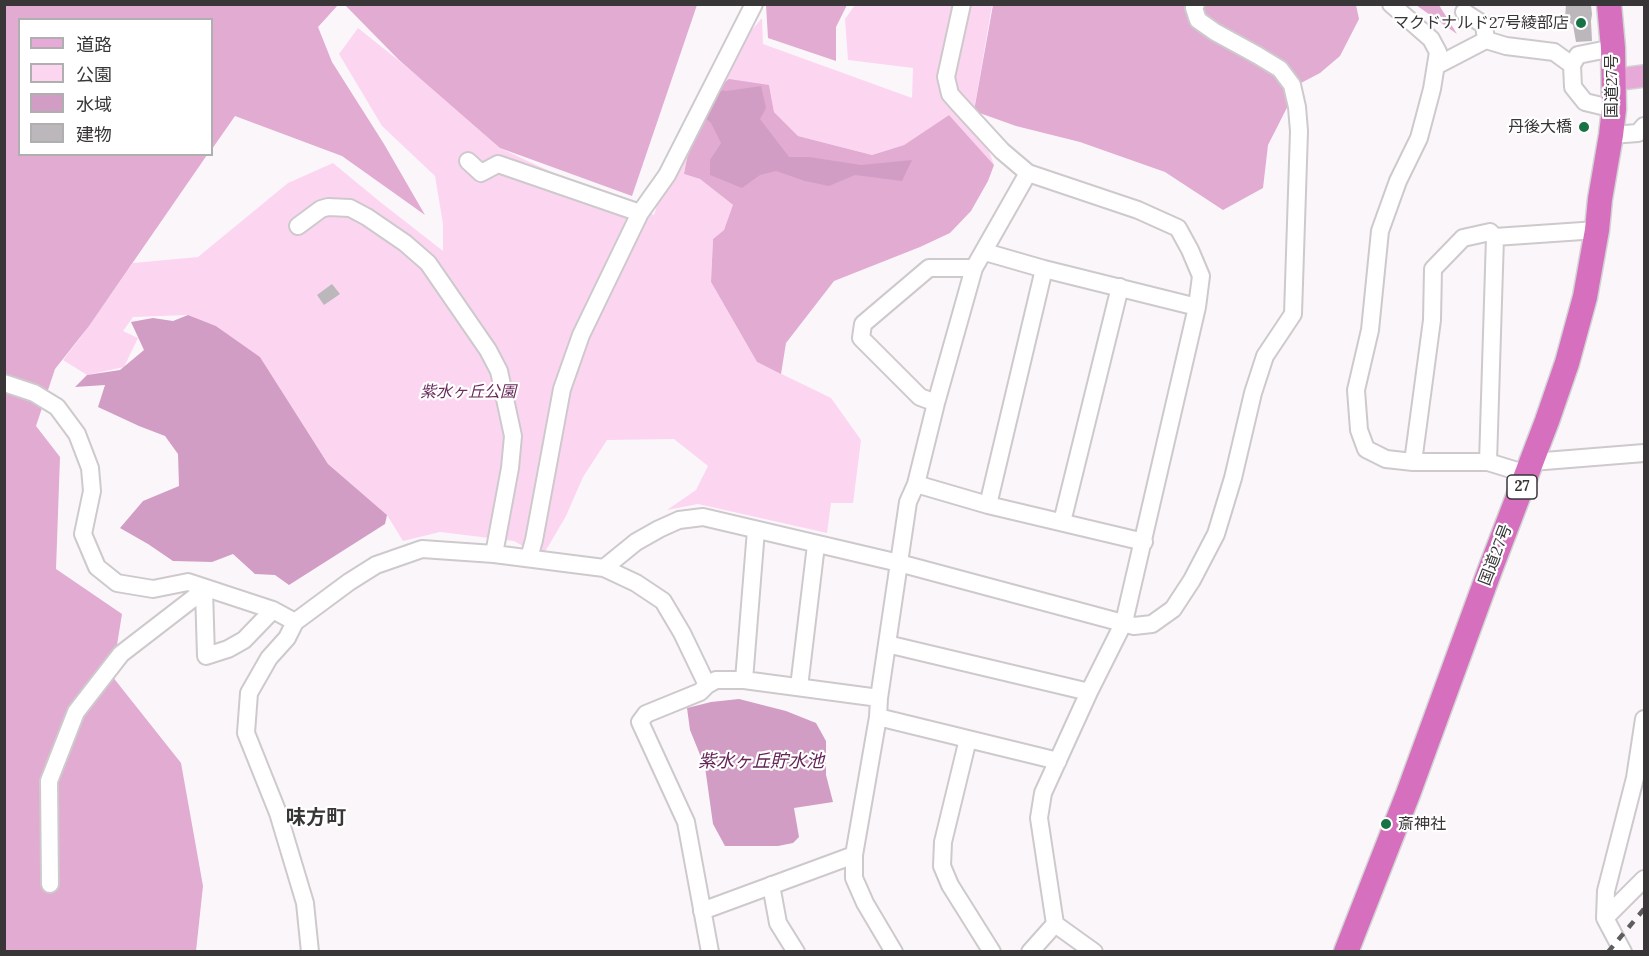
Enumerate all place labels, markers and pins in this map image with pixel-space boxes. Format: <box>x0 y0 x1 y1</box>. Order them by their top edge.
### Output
place label: マクドナルド27号綾部店 <box>1393 13 1569 33</box>
marker: マクドナルド27号綾部店 <box>1574 16 1588 30</box>
place label: 丹後大橋 <box>1508 117 1572 137</box>
marker: 丹後大橋 <box>1577 120 1591 134</box>
place label: 斎神社 <box>1398 814 1446 834</box>
marker: 斎神社 <box>1379 817 1393 831</box>

